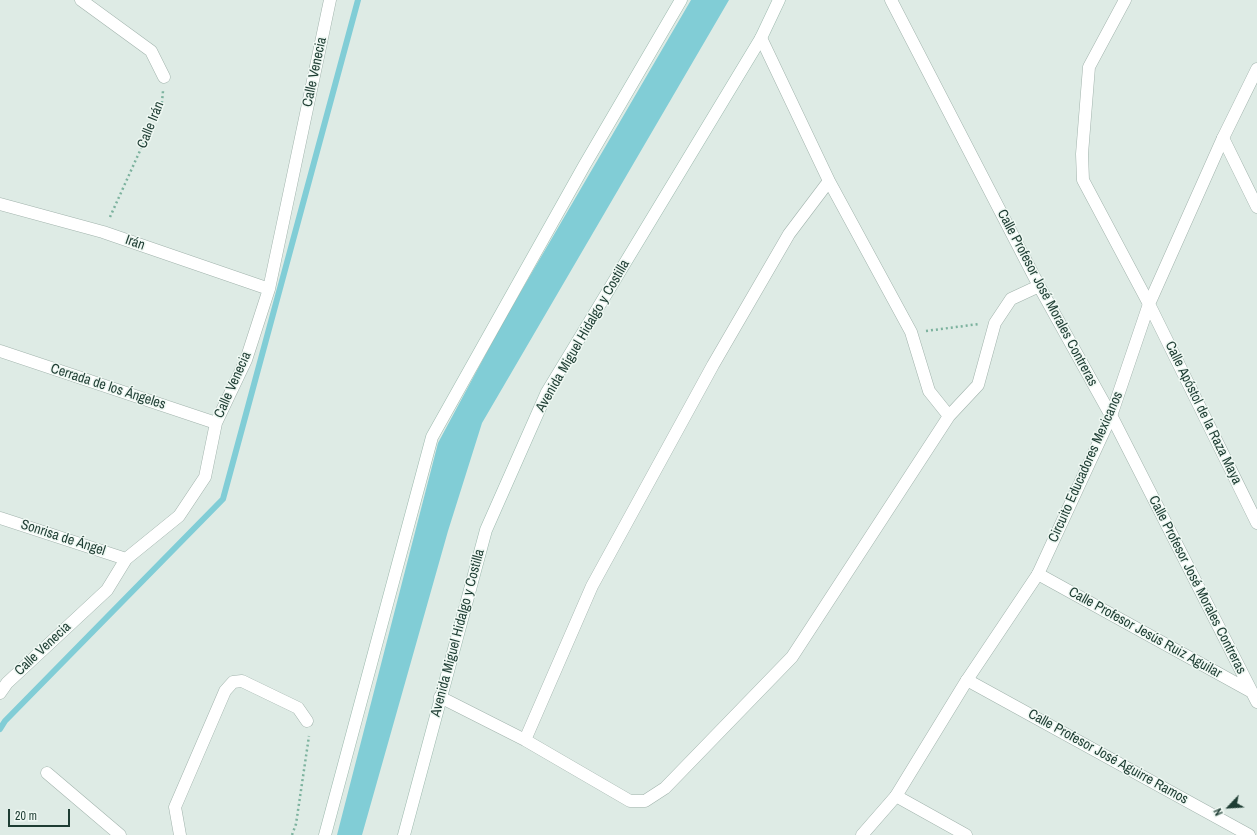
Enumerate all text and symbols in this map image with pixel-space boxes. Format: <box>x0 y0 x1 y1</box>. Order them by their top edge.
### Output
street label: Calle Venecia <box>299 36 331 108</box>
street label: Calle Irán <box>134 99 168 151</box>
street label: Calle Profesor José Morales Contreras <box>993 207 1101 389</box>
street label: Irán <box>123 232 147 254</box>
street label: Avenida Miguel Hidalgo y Costilla <box>533 257 633 415</box>
street label: Calle Apóstol de la Raza Maya <box>1161 339 1245 487</box>
street label: Calle Venecia <box>211 349 255 421</box>
street label: Cerrada de los Ángeles <box>48 360 168 414</box>
street label: Circuito Educadores Mexicanos <box>1045 389 1127 545</box>
street label: Calle Profesor José Morales Contreras <box>1145 493 1249 677</box>
street label: Sonrisa de Ángel <box>19 516 107 560</box>
street label: Avenida Miguel Hidalgo y Costilla <box>428 547 488 719</box>
street label: Calle Profesor Jesús Ruiz Aguilar <box>1066 584 1224 682</box>
street label: Calle Venecia <box>11 619 75 679</box>
street label: Calle Profesor José Aguirre Ramos <box>1025 706 1191 808</box>
north arrow <box>1209 787 1249 827</box>
scale bar <box>10 801 72 827</box>
text: N <box>1210 806 1226 818</box>
text: 20 m <box>15 808 37 824</box>

